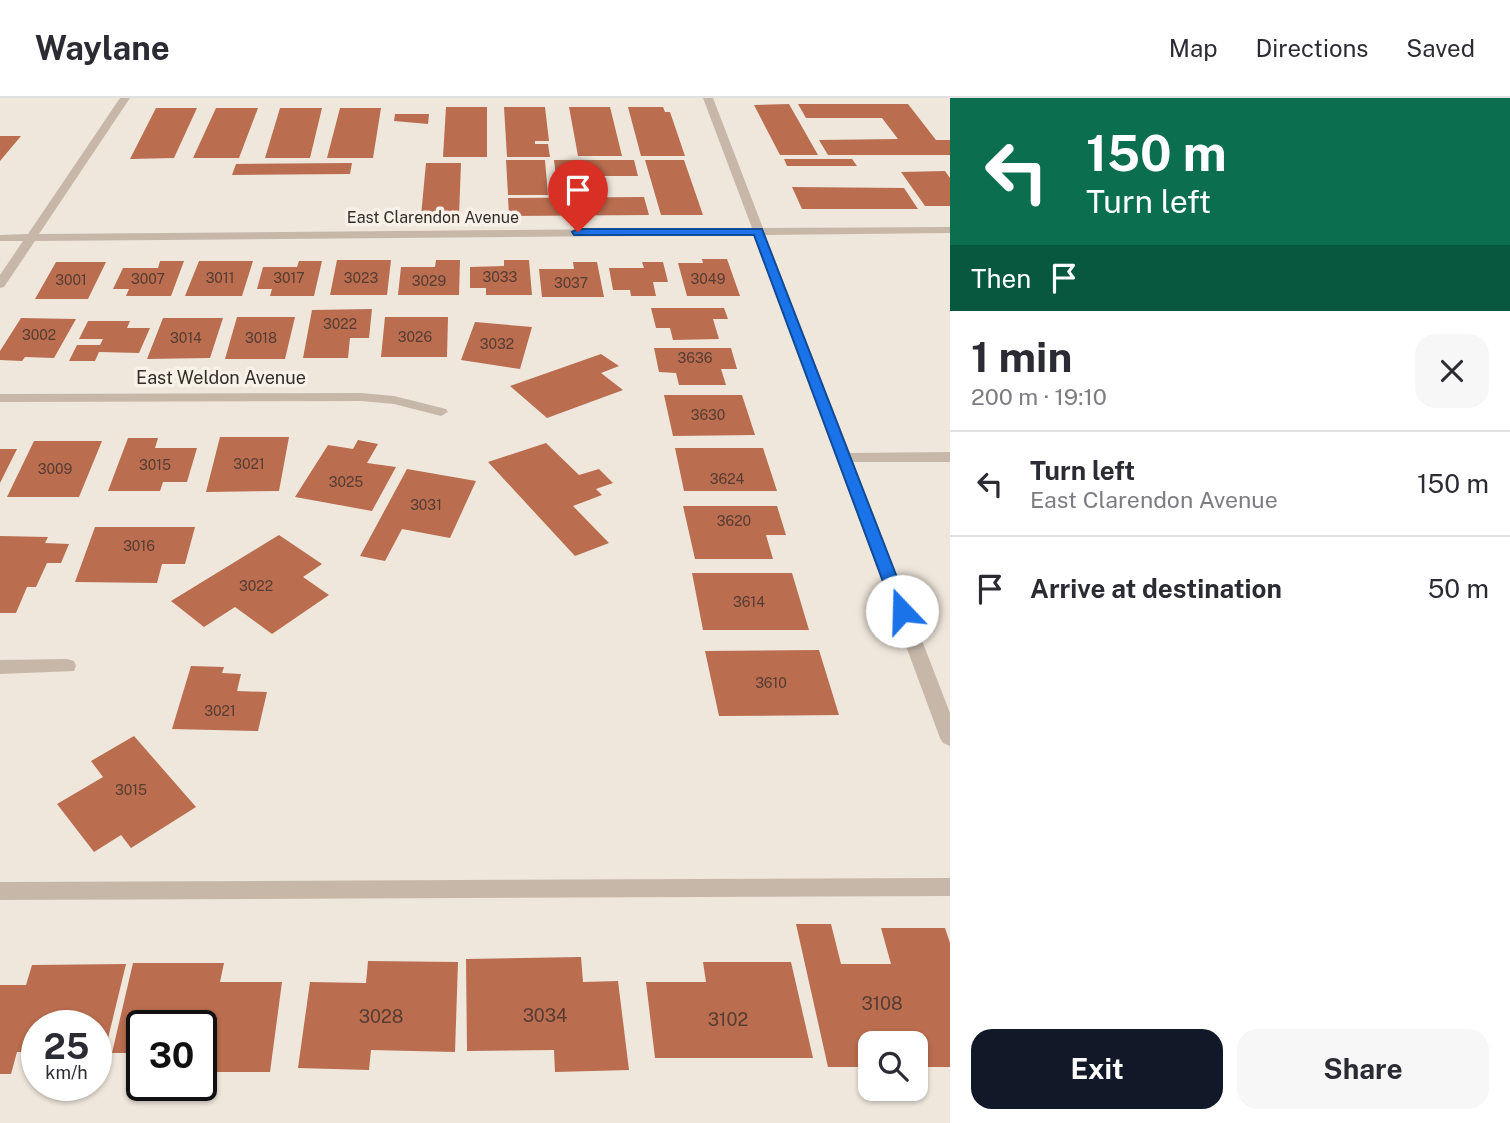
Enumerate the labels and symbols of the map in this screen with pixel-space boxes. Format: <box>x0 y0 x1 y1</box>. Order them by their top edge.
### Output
pin <box>548 160 608 232</box>
street label: East Clarendon Avenue <box>347 208 519 227</box>
house number: 3033 <box>483 269 518 285</box>
house number: 3011 <box>206 270 234 286</box>
house number: 3017 <box>273 270 305 286</box>
house number: 3023 <box>344 270 378 286</box>
house number: 3007 <box>131 271 165 287</box>
house number: 3049 <box>691 271 726 287</box>
house number: 3001 <box>55 272 87 288</box>
house number: 3029 <box>412 273 446 289</box>
house number: 3037 <box>554 275 588 291</box>
house number: 3022 <box>323 316 357 332</box>
house number: 3002 <box>22 327 56 343</box>
house number: 3026 <box>398 329 432 345</box>
house number: 3014 <box>170 330 202 346</box>
house number: 3018 <box>245 330 277 346</box>
house number: 3032 <box>480 336 514 352</box>
house number: 3636 <box>678 350 713 366</box>
street label: East Weldon Avenue <box>136 367 306 388</box>
house number: 3630 <box>691 407 725 423</box>
house number: 3021 <box>233 456 265 472</box>
house number: 3015 <box>139 457 171 473</box>
house number: 3009 <box>38 461 72 477</box>
house number: 3624 <box>710 471 744 487</box>
house number: 3025 <box>329 474 363 490</box>
house number: 3031 <box>410 497 442 513</box>
house number: 3620 <box>717 513 751 529</box>
house number: 3016 <box>123 538 155 554</box>
position arrow <box>865 574 939 648</box>
house number: 3022 <box>239 578 273 594</box>
house number: 3614 <box>733 594 765 610</box>
house number: 3610 <box>755 675 787 691</box>
house number: 3021 <box>204 703 236 719</box>
house number: 3015 <box>115 782 147 798</box>
house number: 3108 <box>861 993 903 1014</box>
house number: 3034 <box>523 1005 567 1026</box>
house number: 3028 <box>359 1006 403 1027</box>
house number: 3102 <box>708 1009 748 1030</box>
speed limit sign: 30 <box>126 1010 217 1101</box>

